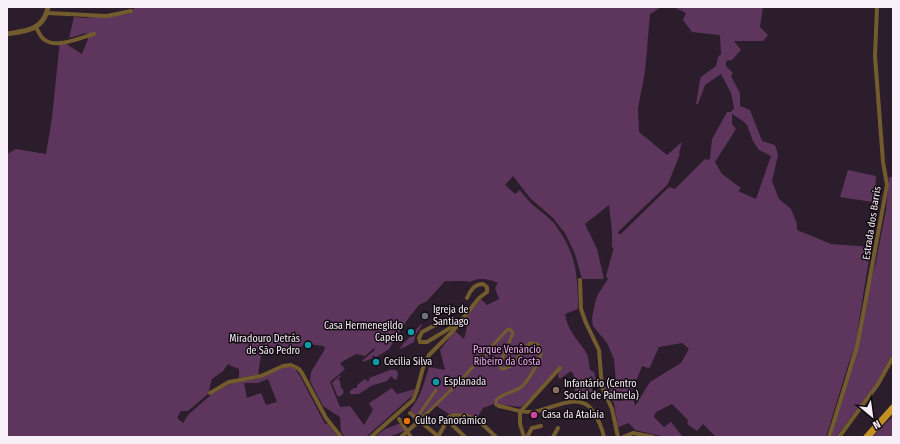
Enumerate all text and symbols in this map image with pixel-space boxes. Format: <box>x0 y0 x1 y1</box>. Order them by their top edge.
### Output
street label: Estrada dos Barris <box>860 185 884 261</box>
place label: Igreja de Santiago <box>433 304 469 328</box>
marker: Igreja de Santiago <box>420 311 430 321</box>
place label: Casa Hermenegildo Capelo <box>324 320 403 344</box>
marker: Casa Hermenegildo Capelo <box>406 327 416 337</box>
place label: Miradouro Detrás de São Pedro <box>229 333 300 357</box>
marker: Miradouro Detrás de São Pedro <box>303 340 313 350</box>
park label: Parque Venâncio Ribeiro da Costa <box>473 344 541 368</box>
place label: Cecilia Silva <box>384 356 432 368</box>
marker: Cecilia Silva <box>371 357 381 367</box>
place label: Esplanada <box>444 376 486 388</box>
marker: Esplanada <box>431 377 441 387</box>
place label: Infantário (Centro Social de Palmela) <box>564 377 639 402</box>
marker: Infantário (Centro Social de Palmela) <box>551 385 561 395</box>
north arrow <box>852 396 892 436</box>
place label: Casa da Atalaia <box>542 409 604 421</box>
marker: Casa da Atalaia <box>529 410 539 420</box>
place label: Culto Panorâmico <box>415 415 486 427</box>
marker: Culto Panorâmico <box>402 416 412 426</box>
text: N <box>871 417 883 432</box>

